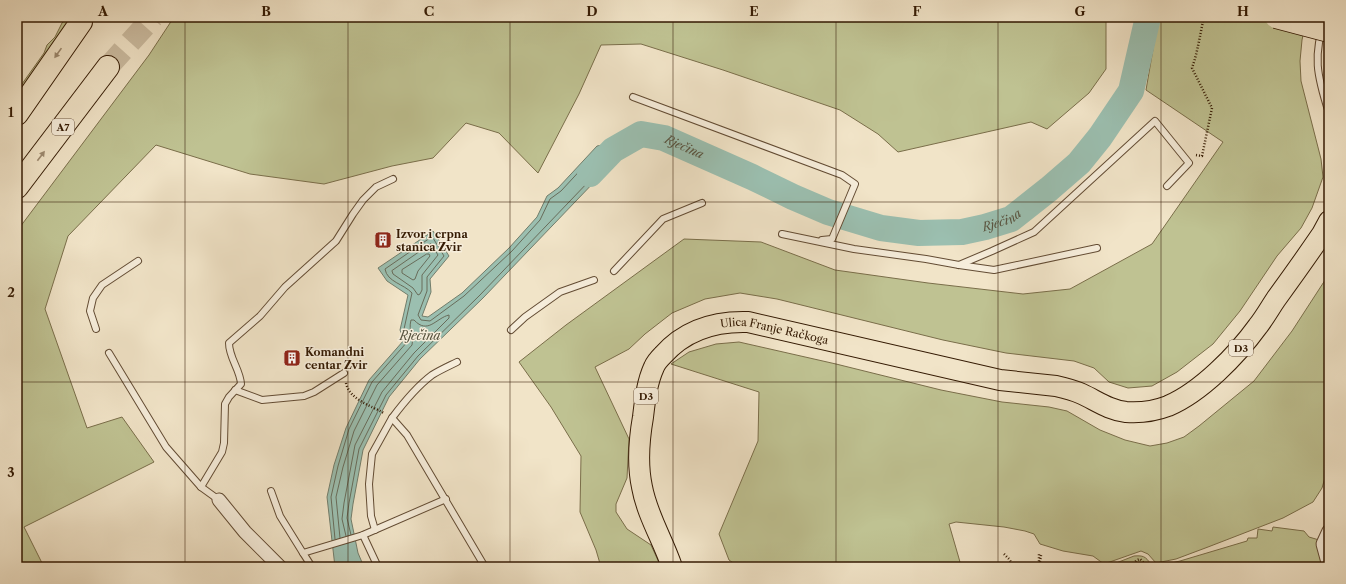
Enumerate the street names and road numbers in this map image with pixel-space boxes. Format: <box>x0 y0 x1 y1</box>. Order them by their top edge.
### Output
road number: A7 <box>52 119 74 135</box>
street label: Ulica Franje Račkoga <box>719 315 830 347</box>
road number: D3 <box>1229 340 1253 356</box>
road number: D3 <box>634 388 658 404</box>

